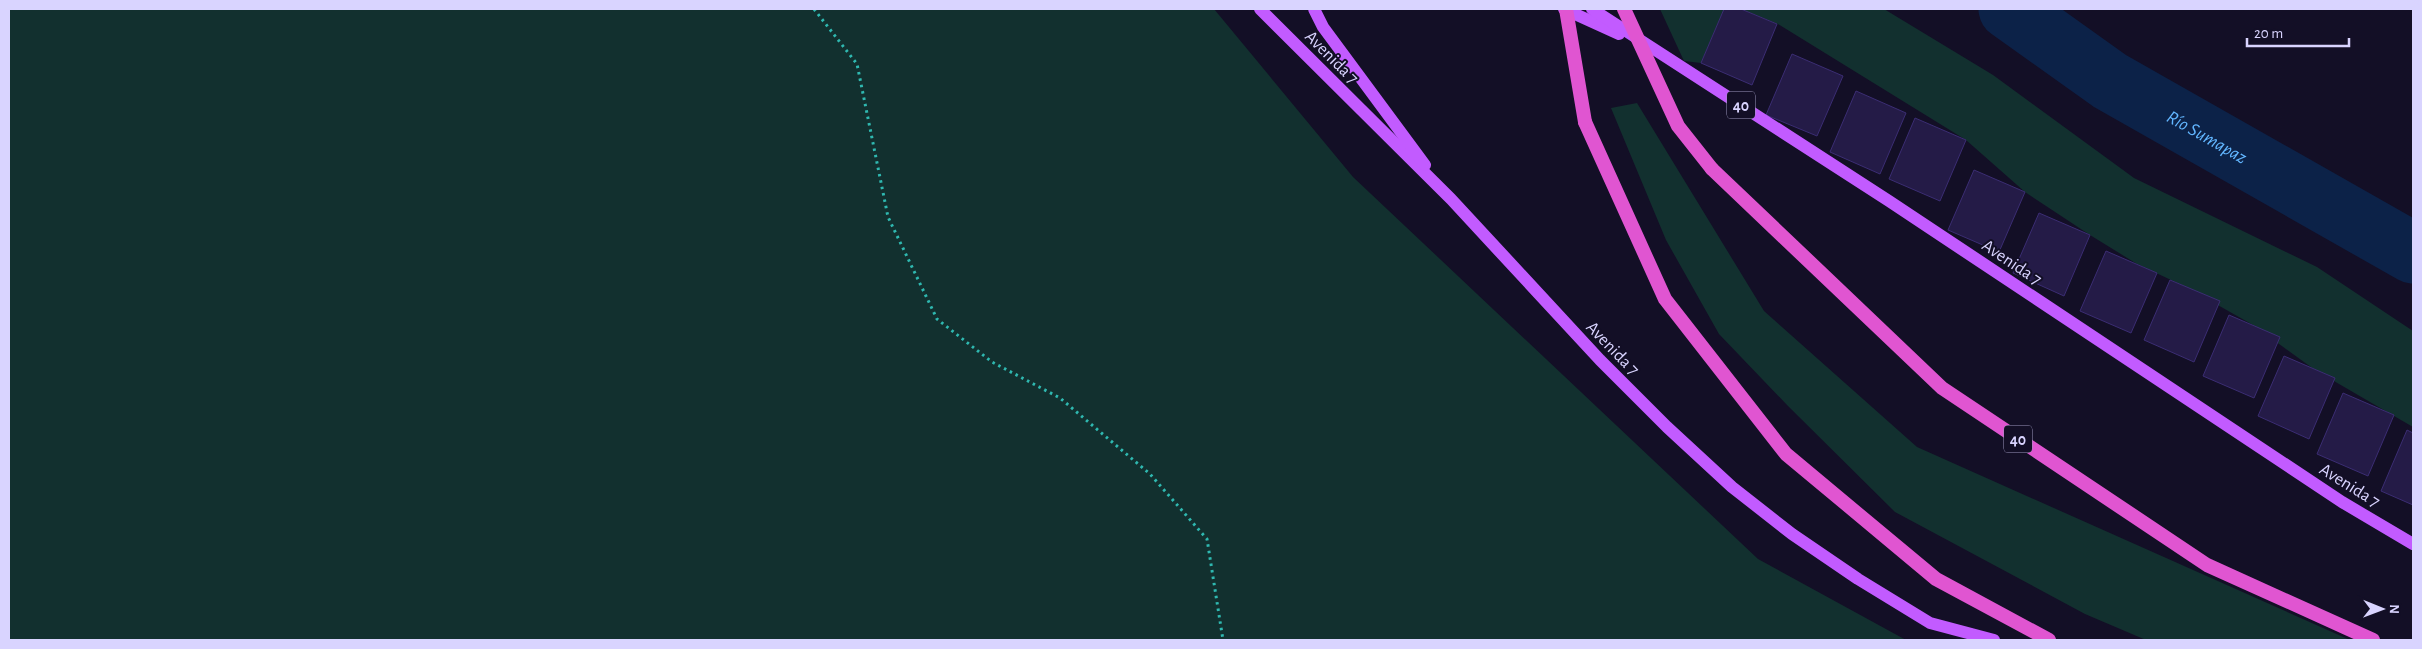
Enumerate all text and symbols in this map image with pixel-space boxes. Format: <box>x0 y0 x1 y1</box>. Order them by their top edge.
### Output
scale bar <box>2247 15 2350 47</box>
text: 20 m <box>2254 26 2283 41</box>
street label: Avenida 7 <box>1301 27 1362 88</box>
road number: 40 <box>1727 92 1755 118</box>
water label: Río Sumapaz <box>2163 107 2250 168</box>
street label: Avenida 7 <box>1978 236 2044 289</box>
street label: Avenida 7 <box>1582 318 1642 379</box>
road number: 40 <box>2004 426 2032 452</box>
street label: Avenida 7 <box>2316 460 2383 511</box>
north arrow <box>2357 584 2407 634</box>
text: N <box>2387 604 2401 614</box>

